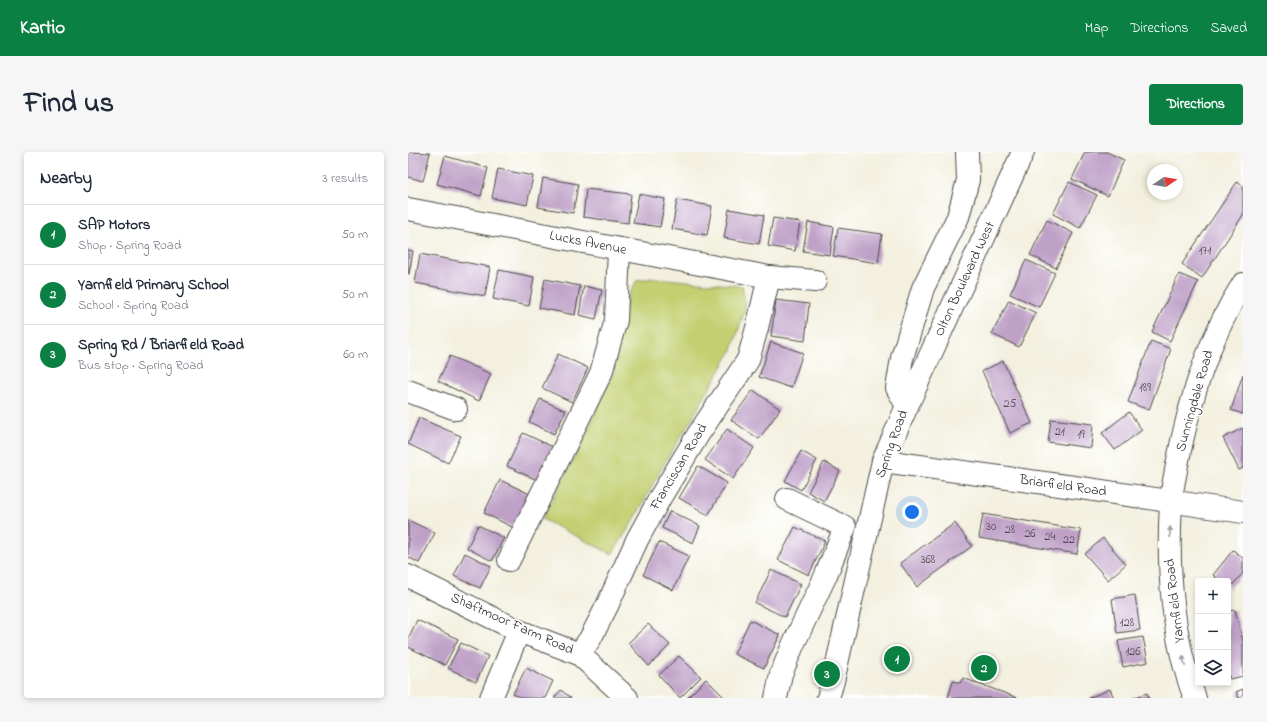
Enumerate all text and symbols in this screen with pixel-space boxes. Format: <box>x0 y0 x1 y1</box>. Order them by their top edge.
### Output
text: Kartio <box>20 15 65 42</box>
text: Map <box>1085 18 1108 39</box>
text: Directions <box>1130 18 1188 39</box>
text: Saved <box>1210 18 1247 39</box>
text: Find us <box>24 84 114 125</box>
button: Directions <box>1149 84 1243 125</box>
north arrow <box>1147 164 1183 200</box>
text: Nearby <box>40 166 92 191</box>
text: 3 results <box>322 169 368 188</box>
text: SAP Motors <box>78 214 150 236</box>
street label: Olton Boulevard West <box>929 218 1001 340</box>
text: 1 <box>51 225 55 244</box>
text: 50 m <box>342 225 368 244</box>
street label: Lucks Avenue <box>548 225 629 261</box>
text: Shop · Spring Road <box>78 236 181 255</box>
house number: 171 <box>1199 242 1211 260</box>
text: Yarnfield Primary School <box>78 274 229 296</box>
text: 2 <box>50 285 56 304</box>
text: 50 m <box>342 285 368 304</box>
text: School · Spring Road <box>78 296 188 315</box>
text: Spring Rd / Briarfield Road <box>78 334 244 356</box>
text: 3 <box>50 345 56 364</box>
text: 60 m <box>343 345 368 364</box>
street label: Sunningdale Road <box>1171 348 1220 454</box>
text: Bus stop · Spring Road <box>78 356 204 375</box>
house number: 189 <box>1139 379 1151 397</box>
house number: 25 <box>1004 395 1017 413</box>
street label: Spring Road <box>870 407 915 481</box>
street label: Franciscan Road <box>644 420 713 515</box>
house number: 21 <box>1055 423 1065 441</box>
house number: 19 <box>1077 426 1085 444</box>
street label: Briarfield Road <box>1017 469 1108 503</box>
your location <box>902 502 922 522</box>
house number: 30 <box>986 518 996 536</box>
house number: 28 <box>1005 521 1016 539</box>
house number: 26 <box>1024 525 1036 543</box>
one-way arrow <box>1167 525 1173 538</box>
house number: 24 <box>1045 528 1056 546</box>
house number: 22 <box>1063 531 1075 549</box>
house number: 368 <box>921 551 936 569</box>
street label: Yarnfield Road <box>1159 558 1191 644</box>
map controls <box>1195 578 1231 686</box>
button: + <box>1195 578 1231 614</box>
street label: Shaftmoor Farm Road <box>447 587 577 661</box>
house number: 128 <box>1120 614 1135 632</box>
button: − <box>1195 614 1231 650</box>
house number: 126 <box>1125 643 1141 661</box>
pin: 1 <box>884 644 910 674</box>
button: layers <box>1195 650 1231 686</box>
pin: 2 <box>971 653 997 683</box>
one-way arrow <box>1180 655 1186 667</box>
pin: 3 <box>814 659 840 689</box>

